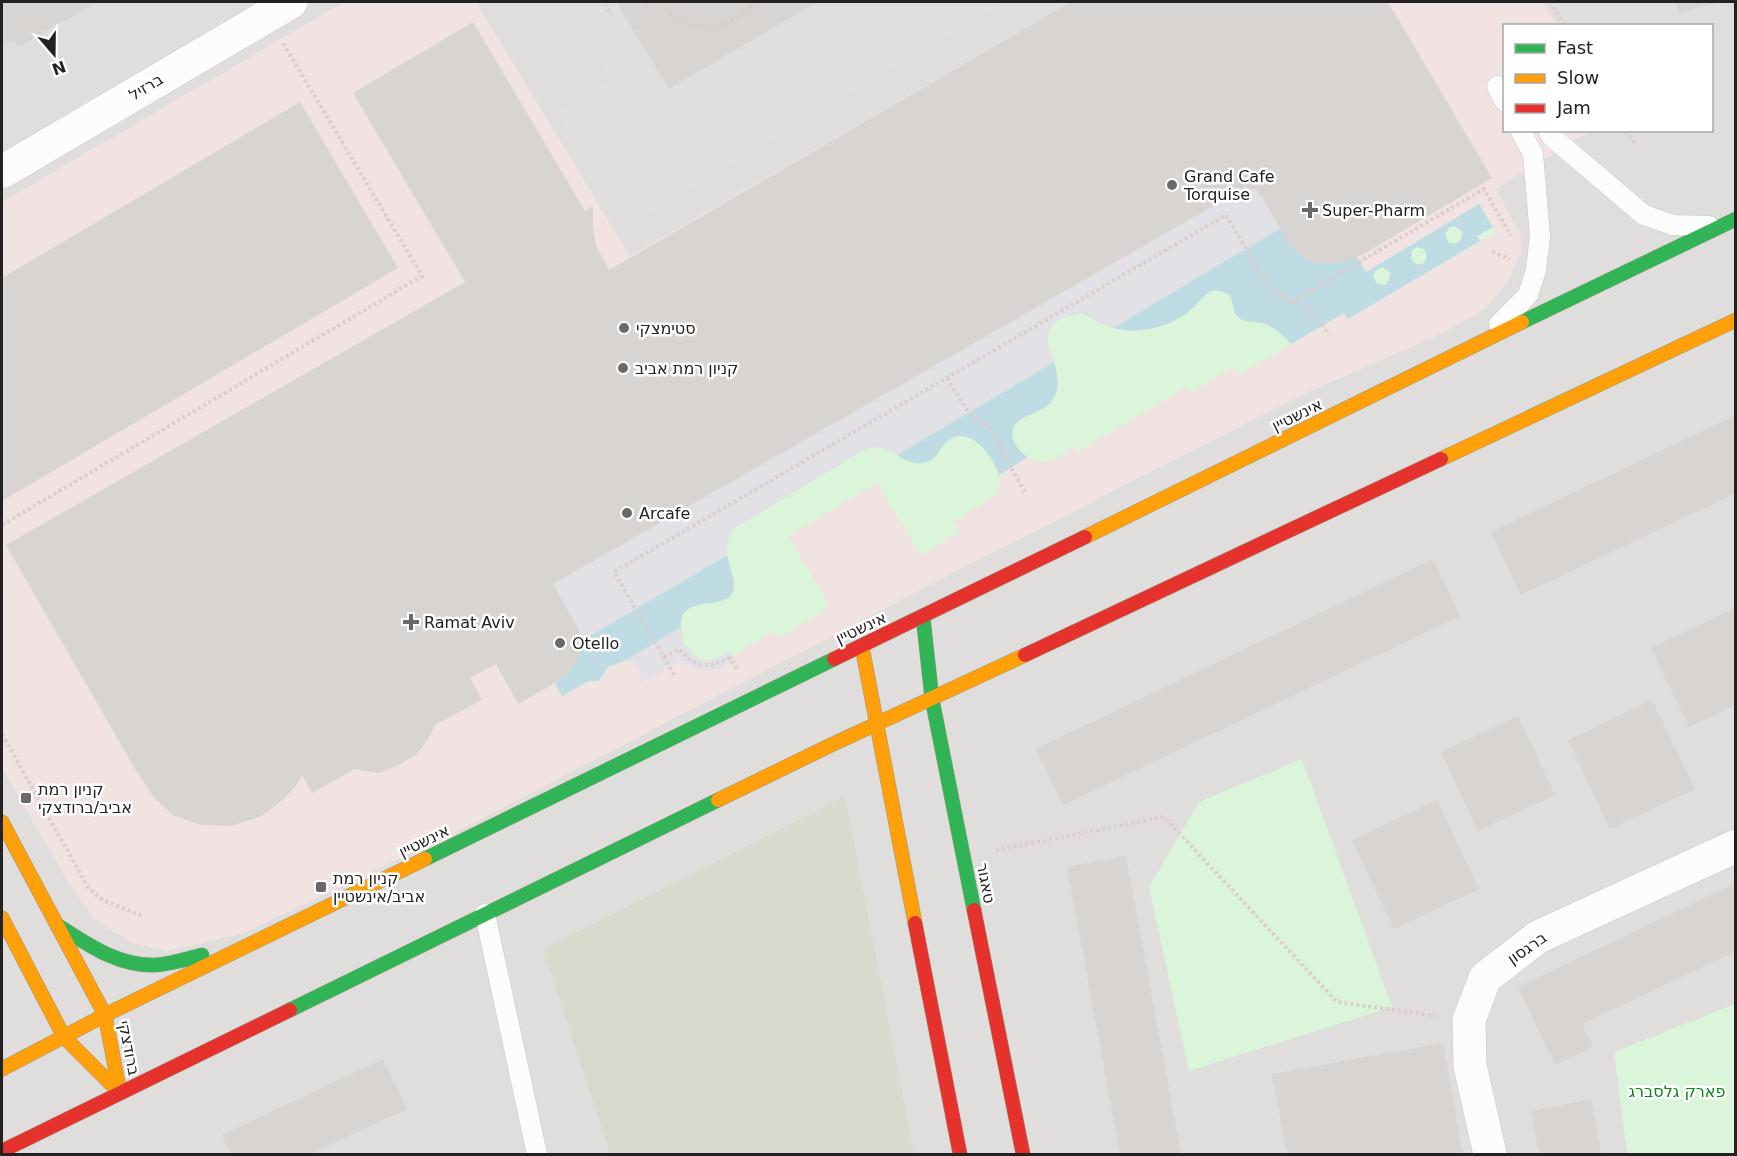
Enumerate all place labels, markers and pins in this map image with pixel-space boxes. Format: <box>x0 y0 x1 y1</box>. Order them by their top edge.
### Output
place label: Grand Cafe Torquise <box>1183 167 1275 204</box>
marker: Grand Cafe Torquise <box>1165 178 1179 192</box>
place label: Super-Pharm <box>1322 201 1425 220</box>
marker: Super-Pharm <box>1303 203 1317 217</box>
place label: סטימצקי <box>636 319 696 338</box>
marker: סטימצקי <box>617 321 631 335</box>
place label: קניון רמת אביב <box>635 359 738 378</box>
marker: קניון רמת אביב <box>616 361 630 375</box>
place label: Arcafe <box>639 504 690 523</box>
marker: Arcafe <box>620 506 634 520</box>
marker: Ramat Aviv <box>402 613 420 631</box>
place label: Ramat Aviv <box>424 613 515 632</box>
place label: Otello <box>572 634 619 653</box>
marker: Otello <box>553 636 567 650</box>
place label: קניון רמת אביב/ברודצקי <box>38 780 132 817</box>
marker: קניון רמת אביב/ברודצקי <box>19 791 33 805</box>
place label: קניון רמת אביב/אינשטיין <box>333 869 425 906</box>
marker: קניון רמת אביב/אינשטיין <box>314 880 328 894</box>

